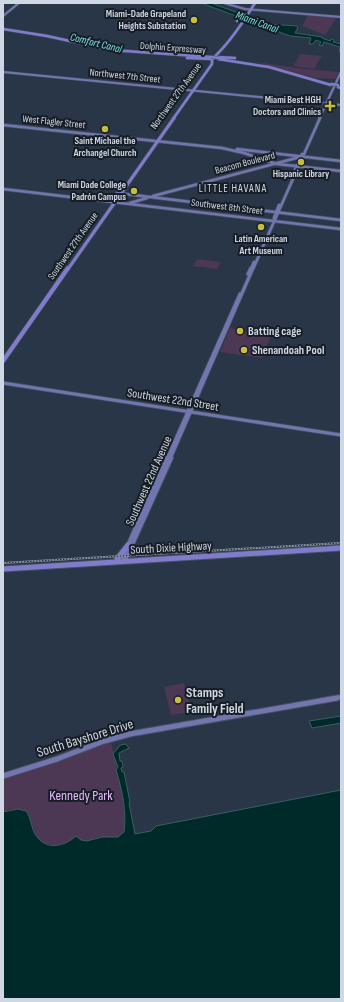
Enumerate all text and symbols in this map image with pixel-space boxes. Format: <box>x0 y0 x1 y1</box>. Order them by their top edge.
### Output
place label: Miami-Dade Grapeland Heights Substation <box>106 8 186 32</box>
water label: Miami Canal <box>234 8 281 36</box>
marker: Miami-Dade Grapeland Heights Substation <box>189 15 199 25</box>
water label: Comfort Canal <box>69 30 124 56</box>
street label: Dolphin Expressway <box>140 40 206 56</box>
street label: Northwest 27th Avenue <box>148 61 204 131</box>
street label: Northwest 7th Street <box>89 66 161 86</box>
place label: Miami Best HGH Doctors and Clinics <box>253 94 321 118</box>
marker: Miami Best HGH Doctors and Clinics <box>324 100 336 112</box>
street label: West Flagler Street <box>22 113 86 131</box>
marker: Saint Michael the Archangel Church <box>100 124 110 134</box>
place label: Saint Michael the Archangel Church <box>73 135 136 159</box>
street label: Beacom Boulevard <box>214 149 276 177</box>
marker: Hispanic Library <box>296 157 306 167</box>
place label: Hispanic Library <box>273 168 330 180</box>
place label: Miami Dade College Padrón Campus <box>58 179 126 203</box>
district label: LITTLE HAVANA <box>199 182 267 195</box>
marker: Miami Dade College Padrón Campus <box>129 186 139 196</box>
street label: Southwest 8th Street <box>190 197 264 217</box>
street label: Southwest 27th Avenue <box>45 210 101 282</box>
marker: Latin American Art Museum <box>256 222 266 232</box>
place label: Latin American Art Museum <box>234 233 288 257</box>
place label: Batting cage <box>248 324 301 339</box>
marker: Batting cage <box>235 326 245 336</box>
place label: Shenandoah Pool <box>252 343 324 358</box>
marker: Shenandoah Pool <box>239 345 249 355</box>
street label: Southwest 22nd Street <box>126 385 220 415</box>
street label: Southwest 22nd Avenue <box>123 434 176 528</box>
street label: South Dixie Highway <box>130 538 212 558</box>
place label: Stamps Family Field <box>186 684 244 717</box>
marker: Stamps Family Field <box>173 695 183 705</box>
street label: South Bayshore Drive <box>35 715 135 761</box>
park label: Kennedy Park <box>49 787 113 804</box>

